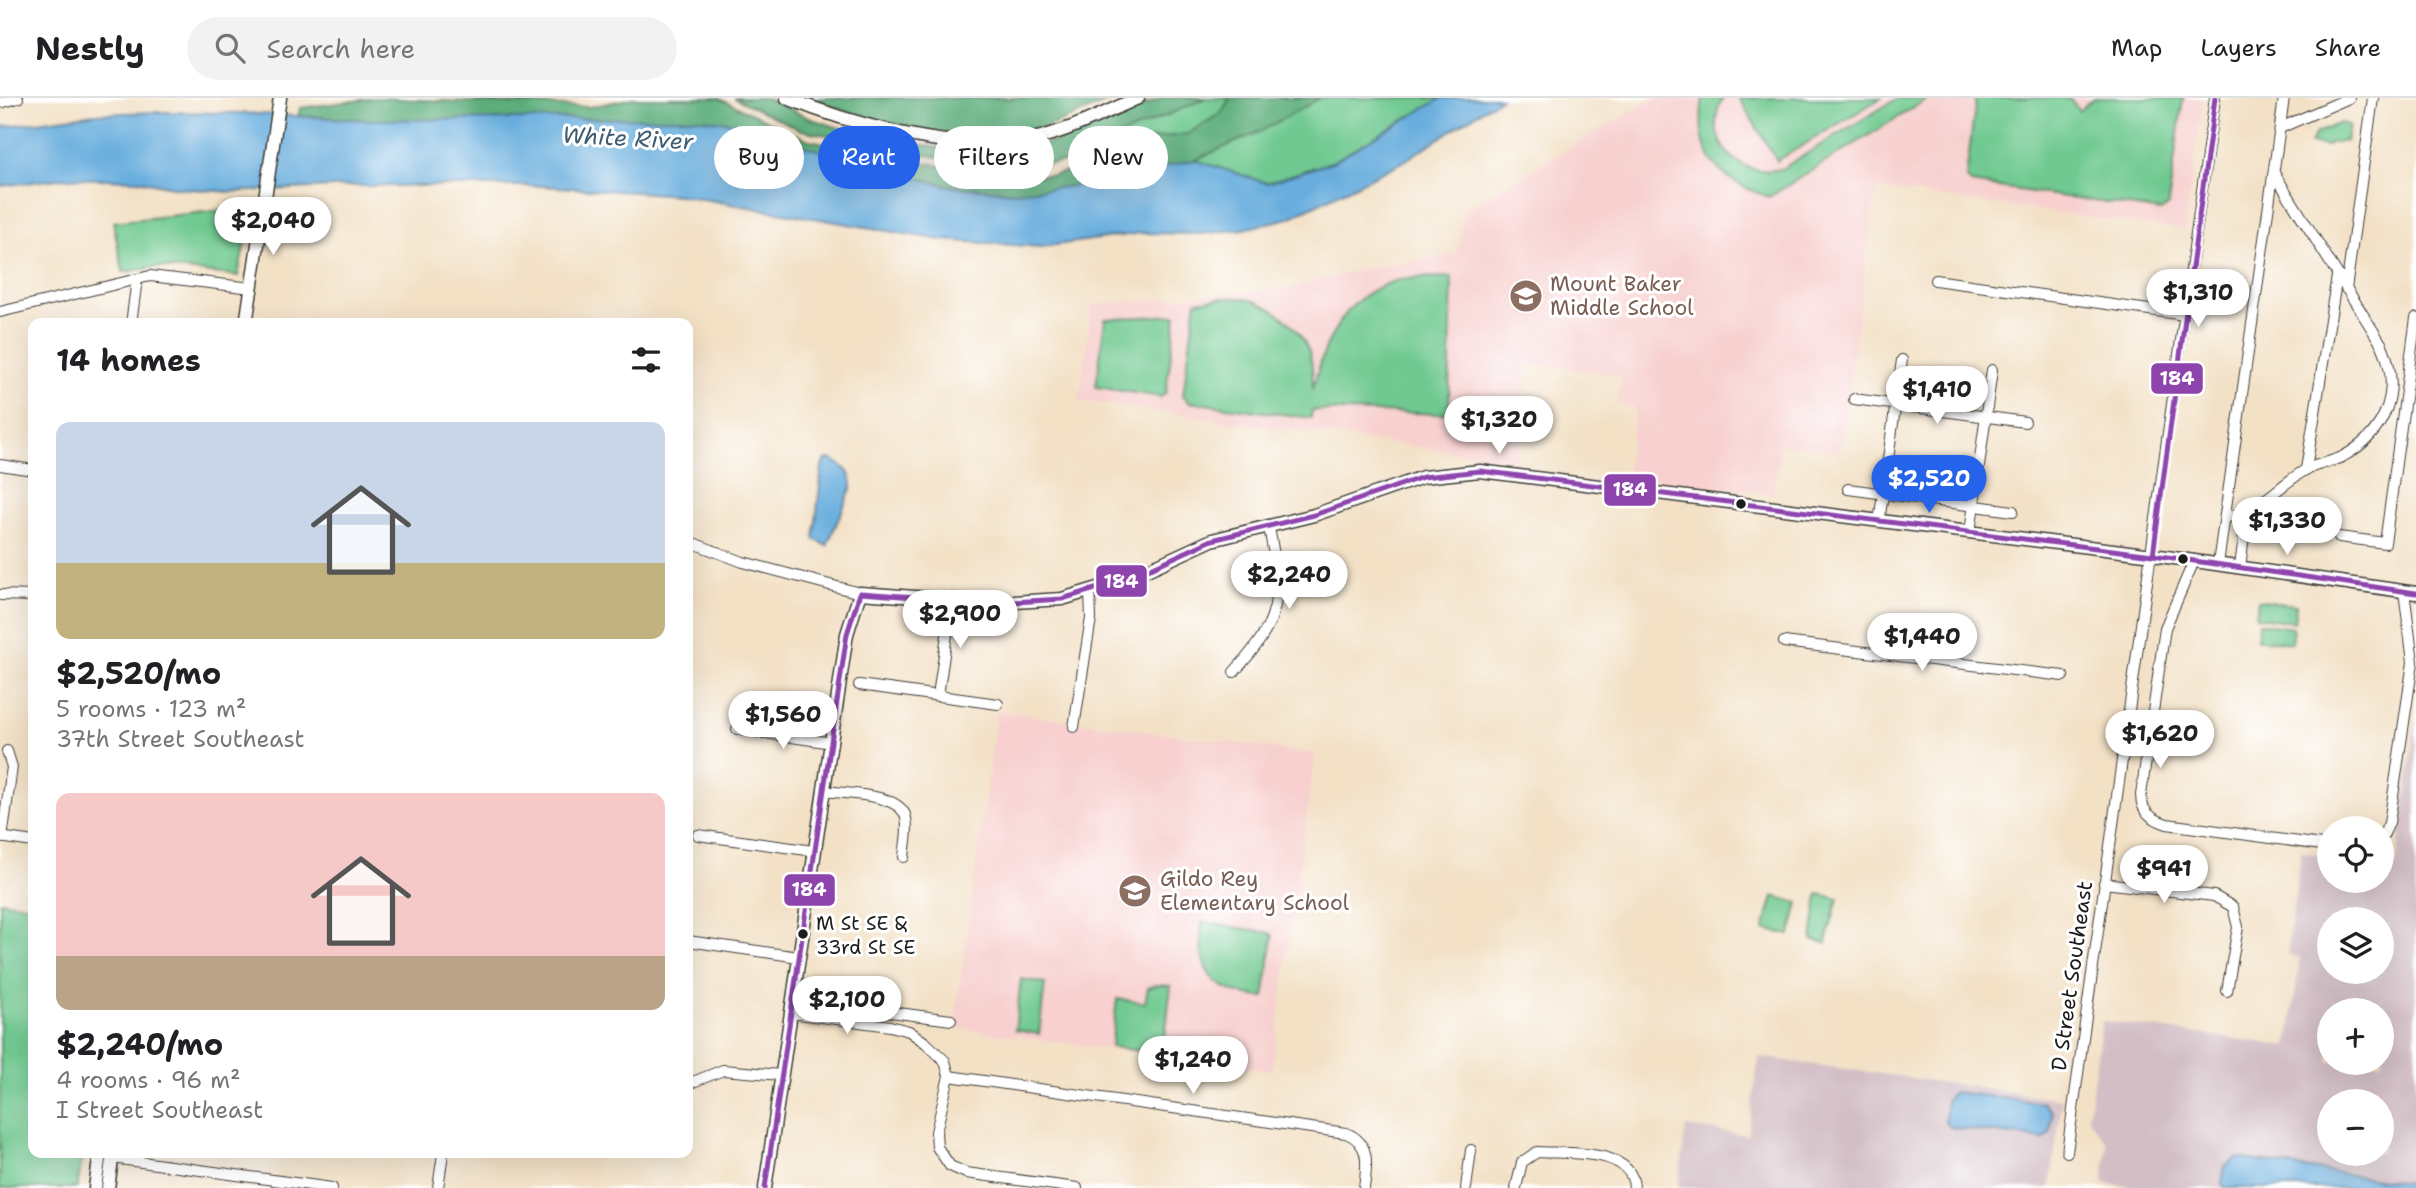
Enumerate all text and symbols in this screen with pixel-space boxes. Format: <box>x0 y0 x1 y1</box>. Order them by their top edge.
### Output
search box <box>187 17 677 80</box>
text: Nestly <box>35 26 145 71</box>
icon: search <box>211 29 249 67</box>
text: Search here <box>267 31 415 66</box>
text: Map <box>2111 32 2162 64</box>
text: Layers <box>2200 32 2277 64</box>
text: Share <box>2315 32 2381 64</box>
water label: White River <box>562 120 695 156</box>
chip: Buy <box>714 126 804 189</box>
chip: Rent <box>818 126 920 189</box>
chip: Filters <box>934 126 1054 189</box>
chip: New <box>1068 126 1168 189</box>
pin: $2,040 <box>216 198 330 257</box>
text: $2,040 <box>230 205 316 235</box>
place label: Mount Baker Middle School <box>1550 270 1694 322</box>
pin: $1,310 <box>2141 270 2255 329</box>
school or university icon: Mount Baker Middle School <box>1507 277 1545 315</box>
text: $1,310 <box>2162 277 2234 307</box>
text: 14 homes <box>56 340 201 381</box>
icon: filters <box>627 341 665 379</box>
line badge: 184 <box>2150 362 2204 395</box>
pin: $1,410 <box>1880 366 1994 426</box>
text: 184 <box>2160 366 2195 391</box>
text: $1,410 <box>1902 374 1972 404</box>
pin: $1,320 <box>1442 396 1556 456</box>
text: $1,320 <box>1460 404 1538 434</box>
pin: $2,520 <box>1872 456 1986 515</box>
text: $2,520 <box>1888 463 1970 493</box>
icon: home <box>298 467 424 593</box>
line badge: 184 <box>1603 473 1657 507</box>
text: 184 <box>1613 477 1648 502</box>
unlabelled marker <box>1734 497 1748 511</box>
pin: $1,330 <box>2230 498 2344 557</box>
text: $1,330 <box>2248 505 2326 535</box>
pin: $2,240 <box>1232 552 1346 611</box>
unlabelled marker <box>2176 552 2190 566</box>
text: $2,240 <box>1247 559 1331 589</box>
line badge: 184 <box>1095 564 1148 598</box>
text: 184 <box>1104 569 1139 594</box>
pin: $2,900 <box>903 590 1017 650</box>
text: $2,900 <box>919 598 1001 628</box>
pin: $1,440 <box>1865 614 1979 673</box>
text: $1,440 <box>1883 621 1961 651</box>
text: $2,520/mo <box>56 653 221 694</box>
pin: $1,560 <box>726 692 840 751</box>
text: 5 rooms · 123 m² <box>56 694 246 724</box>
text: $1,560 <box>744 699 822 729</box>
pin: $1,620 <box>2103 710 2217 770</box>
text: $1,620 <box>2121 718 2199 748</box>
text: 37th Street Southeast <box>56 724 305 754</box>
map controls <box>2317 816 2394 1166</box>
button: locate <box>2317 816 2394 893</box>
icon: home <box>298 838 424 964</box>
pin: $941 <box>2123 846 2205 905</box>
text: $941 <box>2136 853 2192 883</box>
place label: Gildo Rey Elementary School <box>1160 865 1350 917</box>
school or university icon: Gildo Rey Elementary School <box>1116 872 1154 910</box>
line badge: 184 <box>783 873 836 907</box>
text: 184 <box>792 877 827 902</box>
street label: D Street Southeast <box>2045 879 2099 1073</box>
button: layers <box>2317 907 2394 984</box>
place label: M St SE & 33rd St SE <box>816 911 915 960</box>
marker: M St SE & 33rd St SE <box>796 927 810 941</box>
pin: $2,100 <box>790 976 904 1036</box>
text: $2,100 <box>808 984 886 1014</box>
button: + <box>2317 998 2394 1075</box>
text: $2,240/mo <box>56 1024 223 1065</box>
pin: $1,240 <box>1136 1037 1250 1096</box>
text: $1,240 <box>1154 1044 1232 1074</box>
text: 4 rooms · 96 m² <box>56 1065 241 1095</box>
button: − <box>2317 1089 2394 1166</box>
text: I Street Southeast <box>56 1095 263 1125</box>

